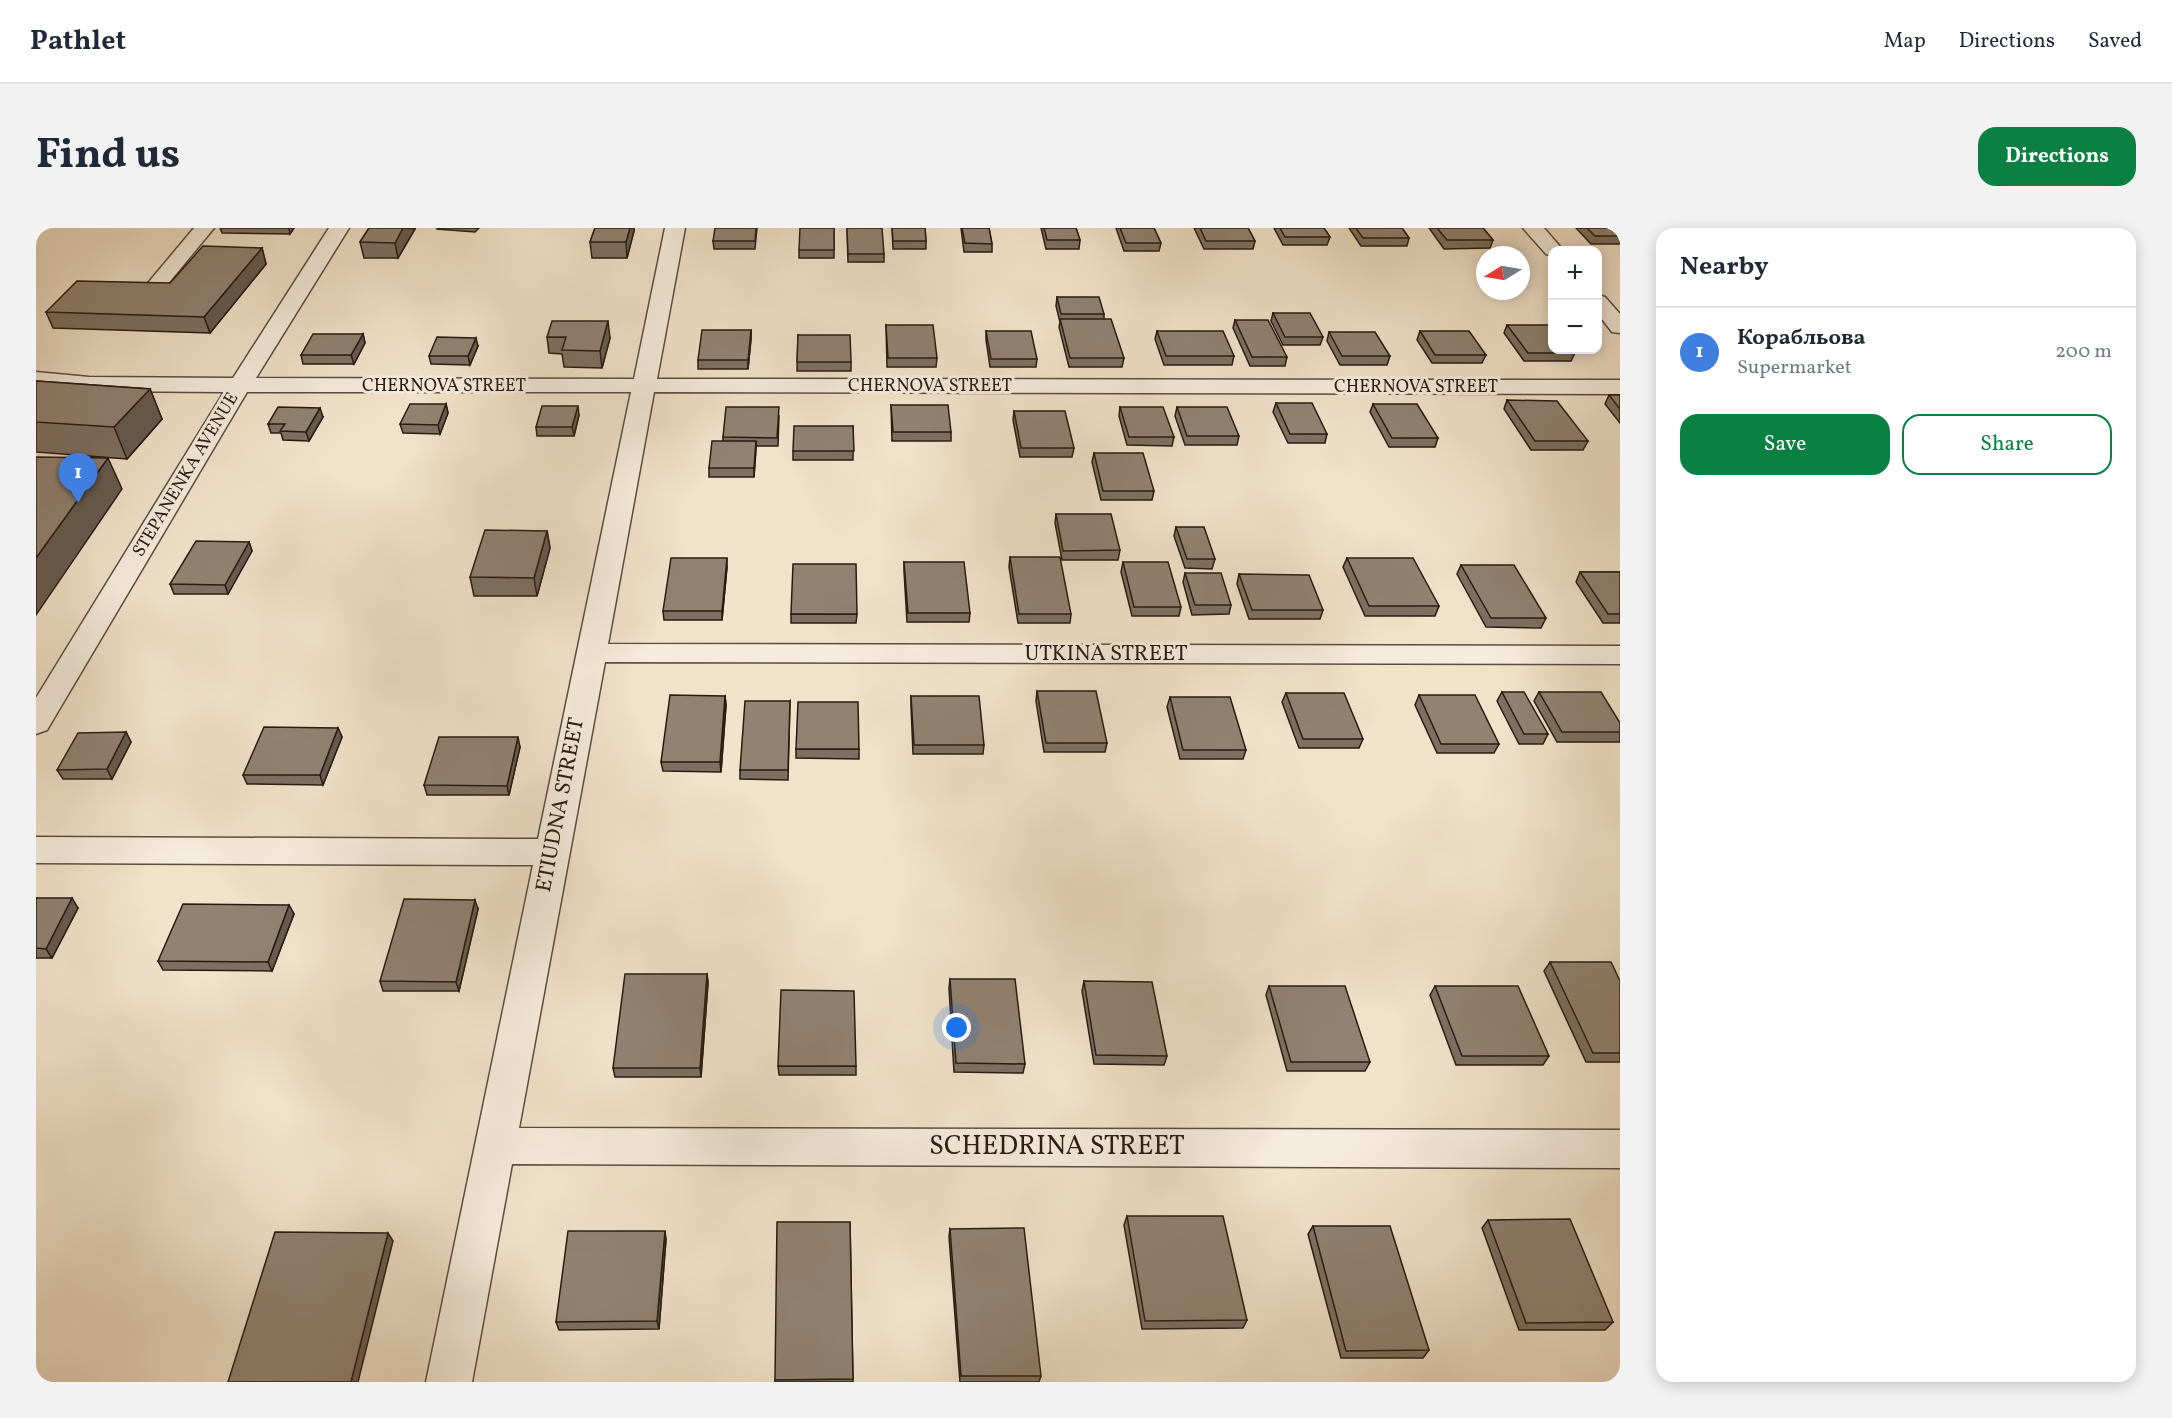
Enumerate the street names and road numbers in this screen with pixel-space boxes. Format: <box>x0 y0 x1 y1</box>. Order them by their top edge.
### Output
street label: CHERNOVA STREET <box>362 374 527 399</box>
street label: CHERNOVA STREET <box>848 374 1013 399</box>
street label: CHERNOVA STREET <box>1334 375 1499 400</box>
street label: STEPANENKA AVENUE <box>127 388 245 562</box>
street label: UTKINA STREET <box>1024 639 1188 670</box>
street label: ETIUDNA STREET <box>529 715 593 895</box>
street label: SCHEDRINA STREET <box>929 1128 1185 1166</box>

